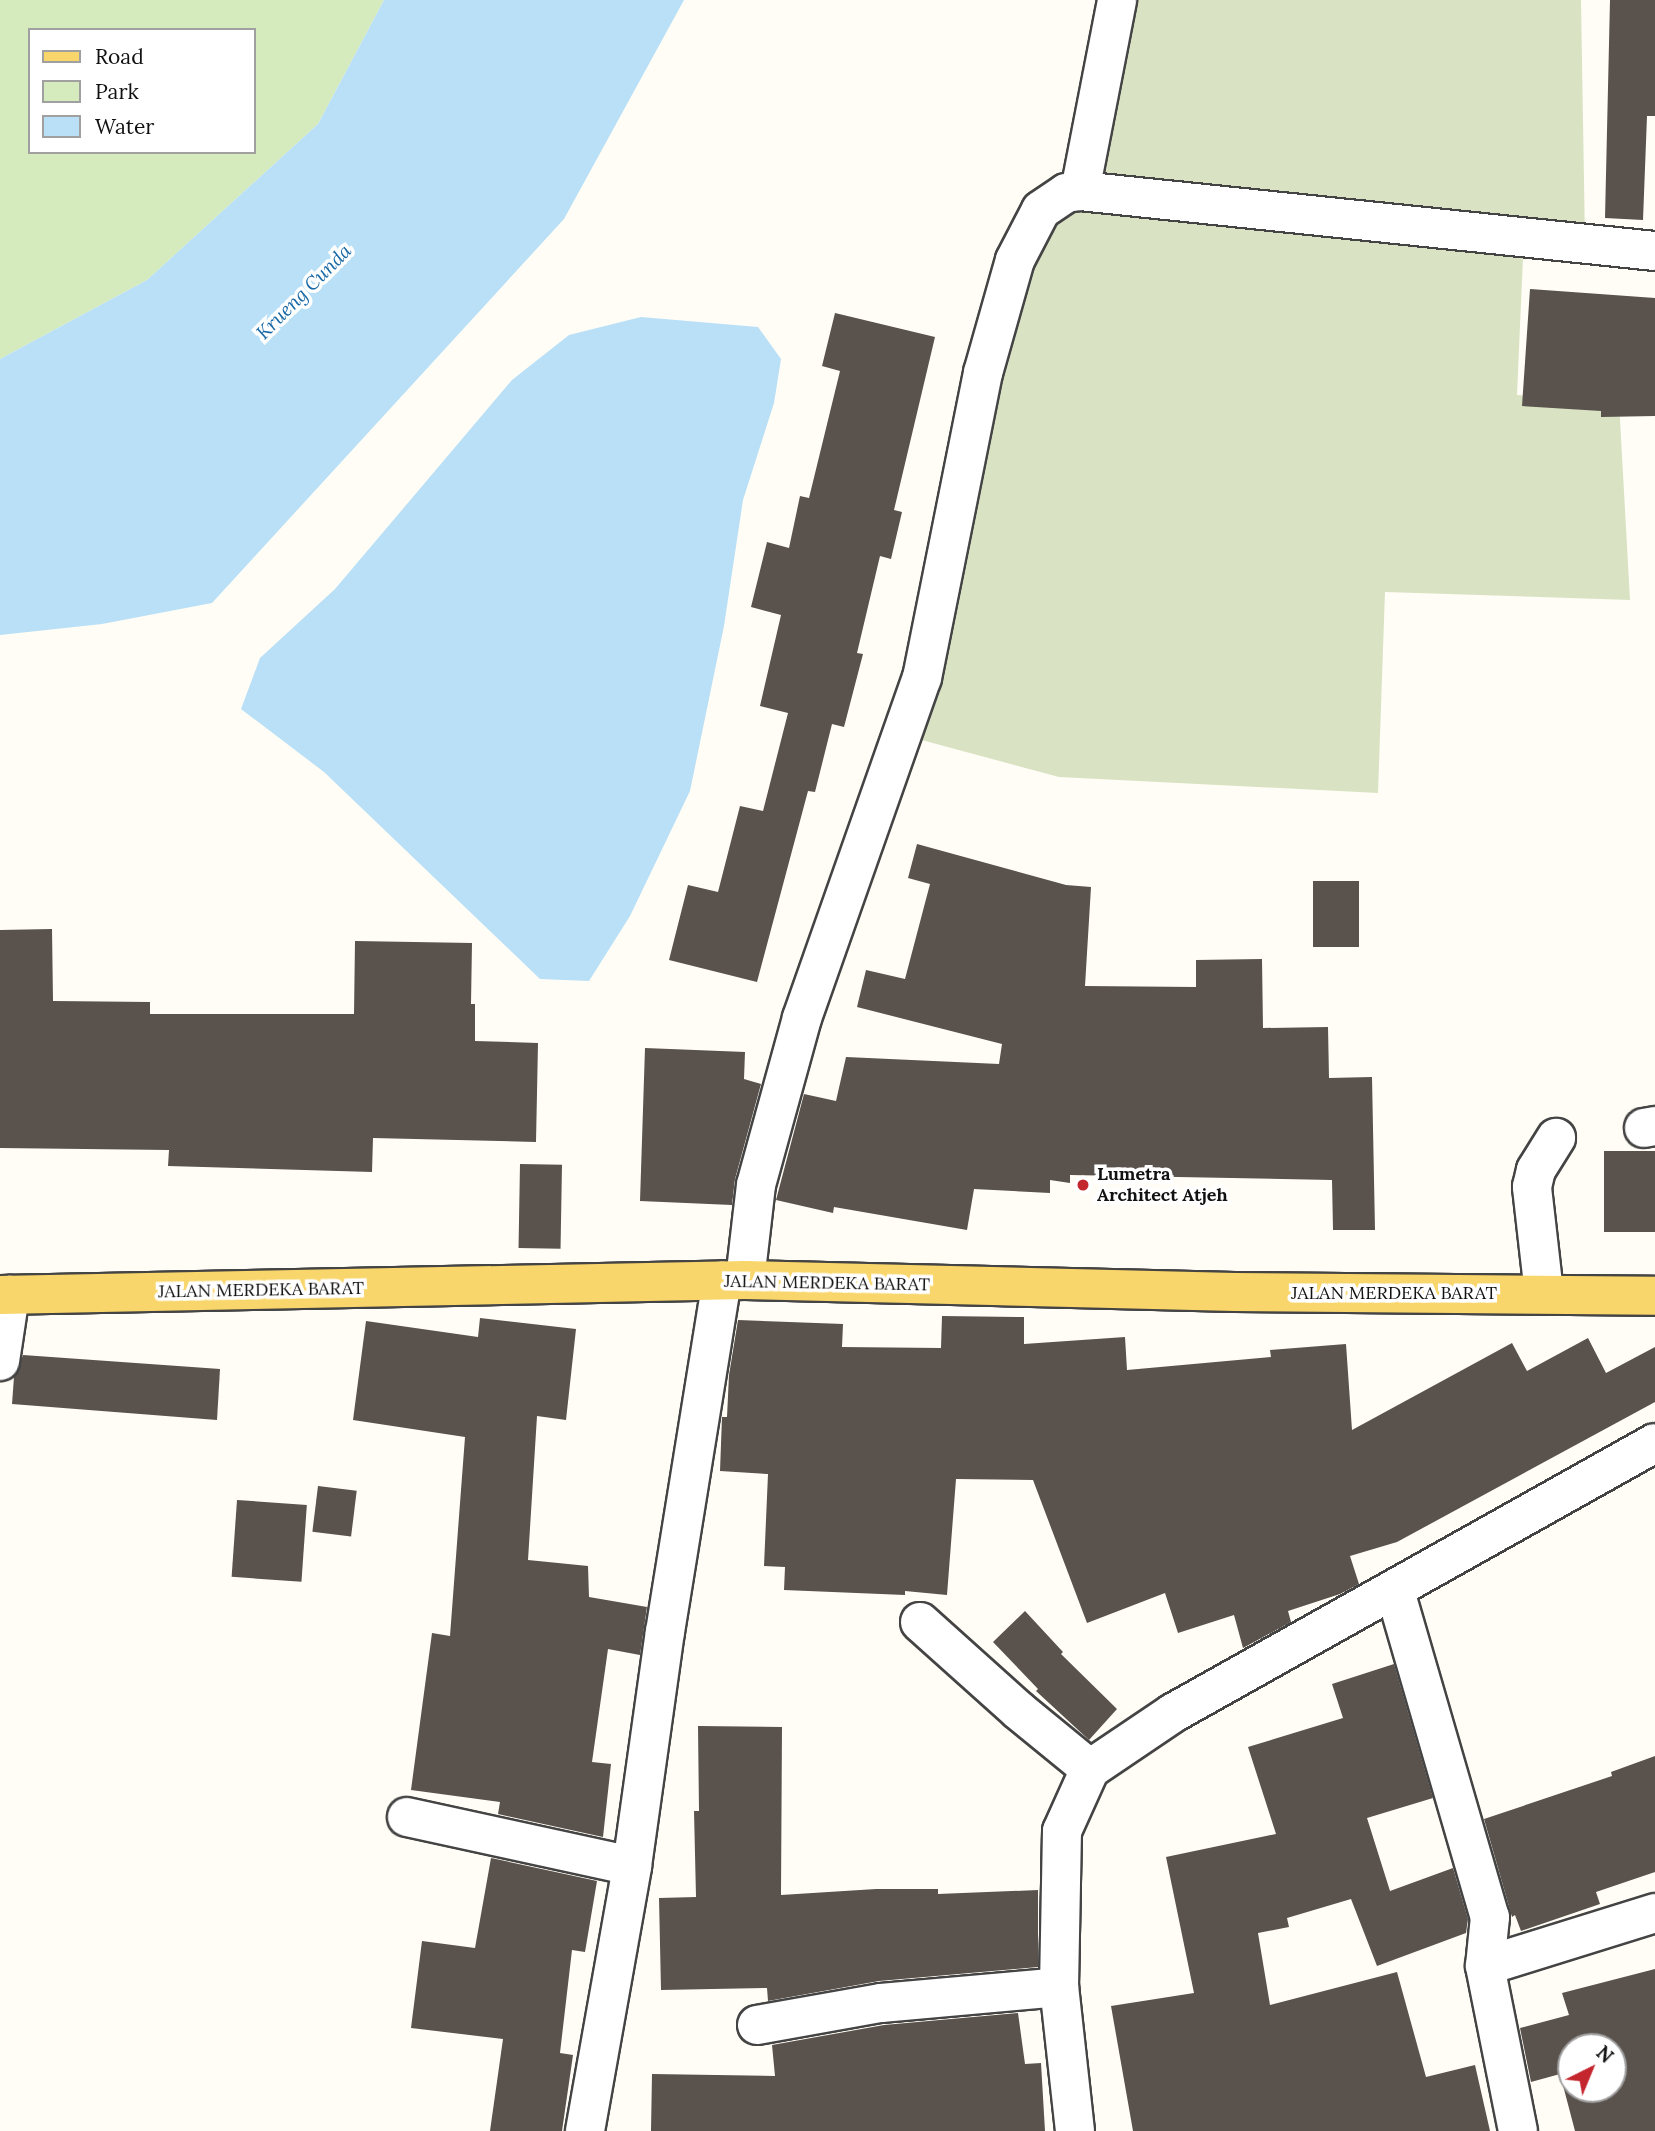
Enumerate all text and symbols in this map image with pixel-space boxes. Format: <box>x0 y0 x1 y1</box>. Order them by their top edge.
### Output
legend <box>28 28 256 154</box>
text: Road <box>95 43 144 70</box>
text: Park <box>95 78 139 105</box>
text: Water <box>95 113 154 140</box>
water label: Krueng Cunda <box>252 240 356 344</box>
place label: Lumetra Architect Atjeh <box>1097 1164 1228 1206</box>
marker: Lumetra Architect Atjeh <box>1075 1177 1091 1193</box>
street label: JALAN MERDEKA BARAT <box>724 1270 930 1296</box>
street label: JALAN MERDEKA BARAT <box>158 1277 364 1303</box>
street label: JALAN MERDEKA BARAT <box>1291 1282 1497 1304</box>
north arrow <box>1557 2033 1627 2103</box>
text: N <box>1591 2040 1619 2068</box>

